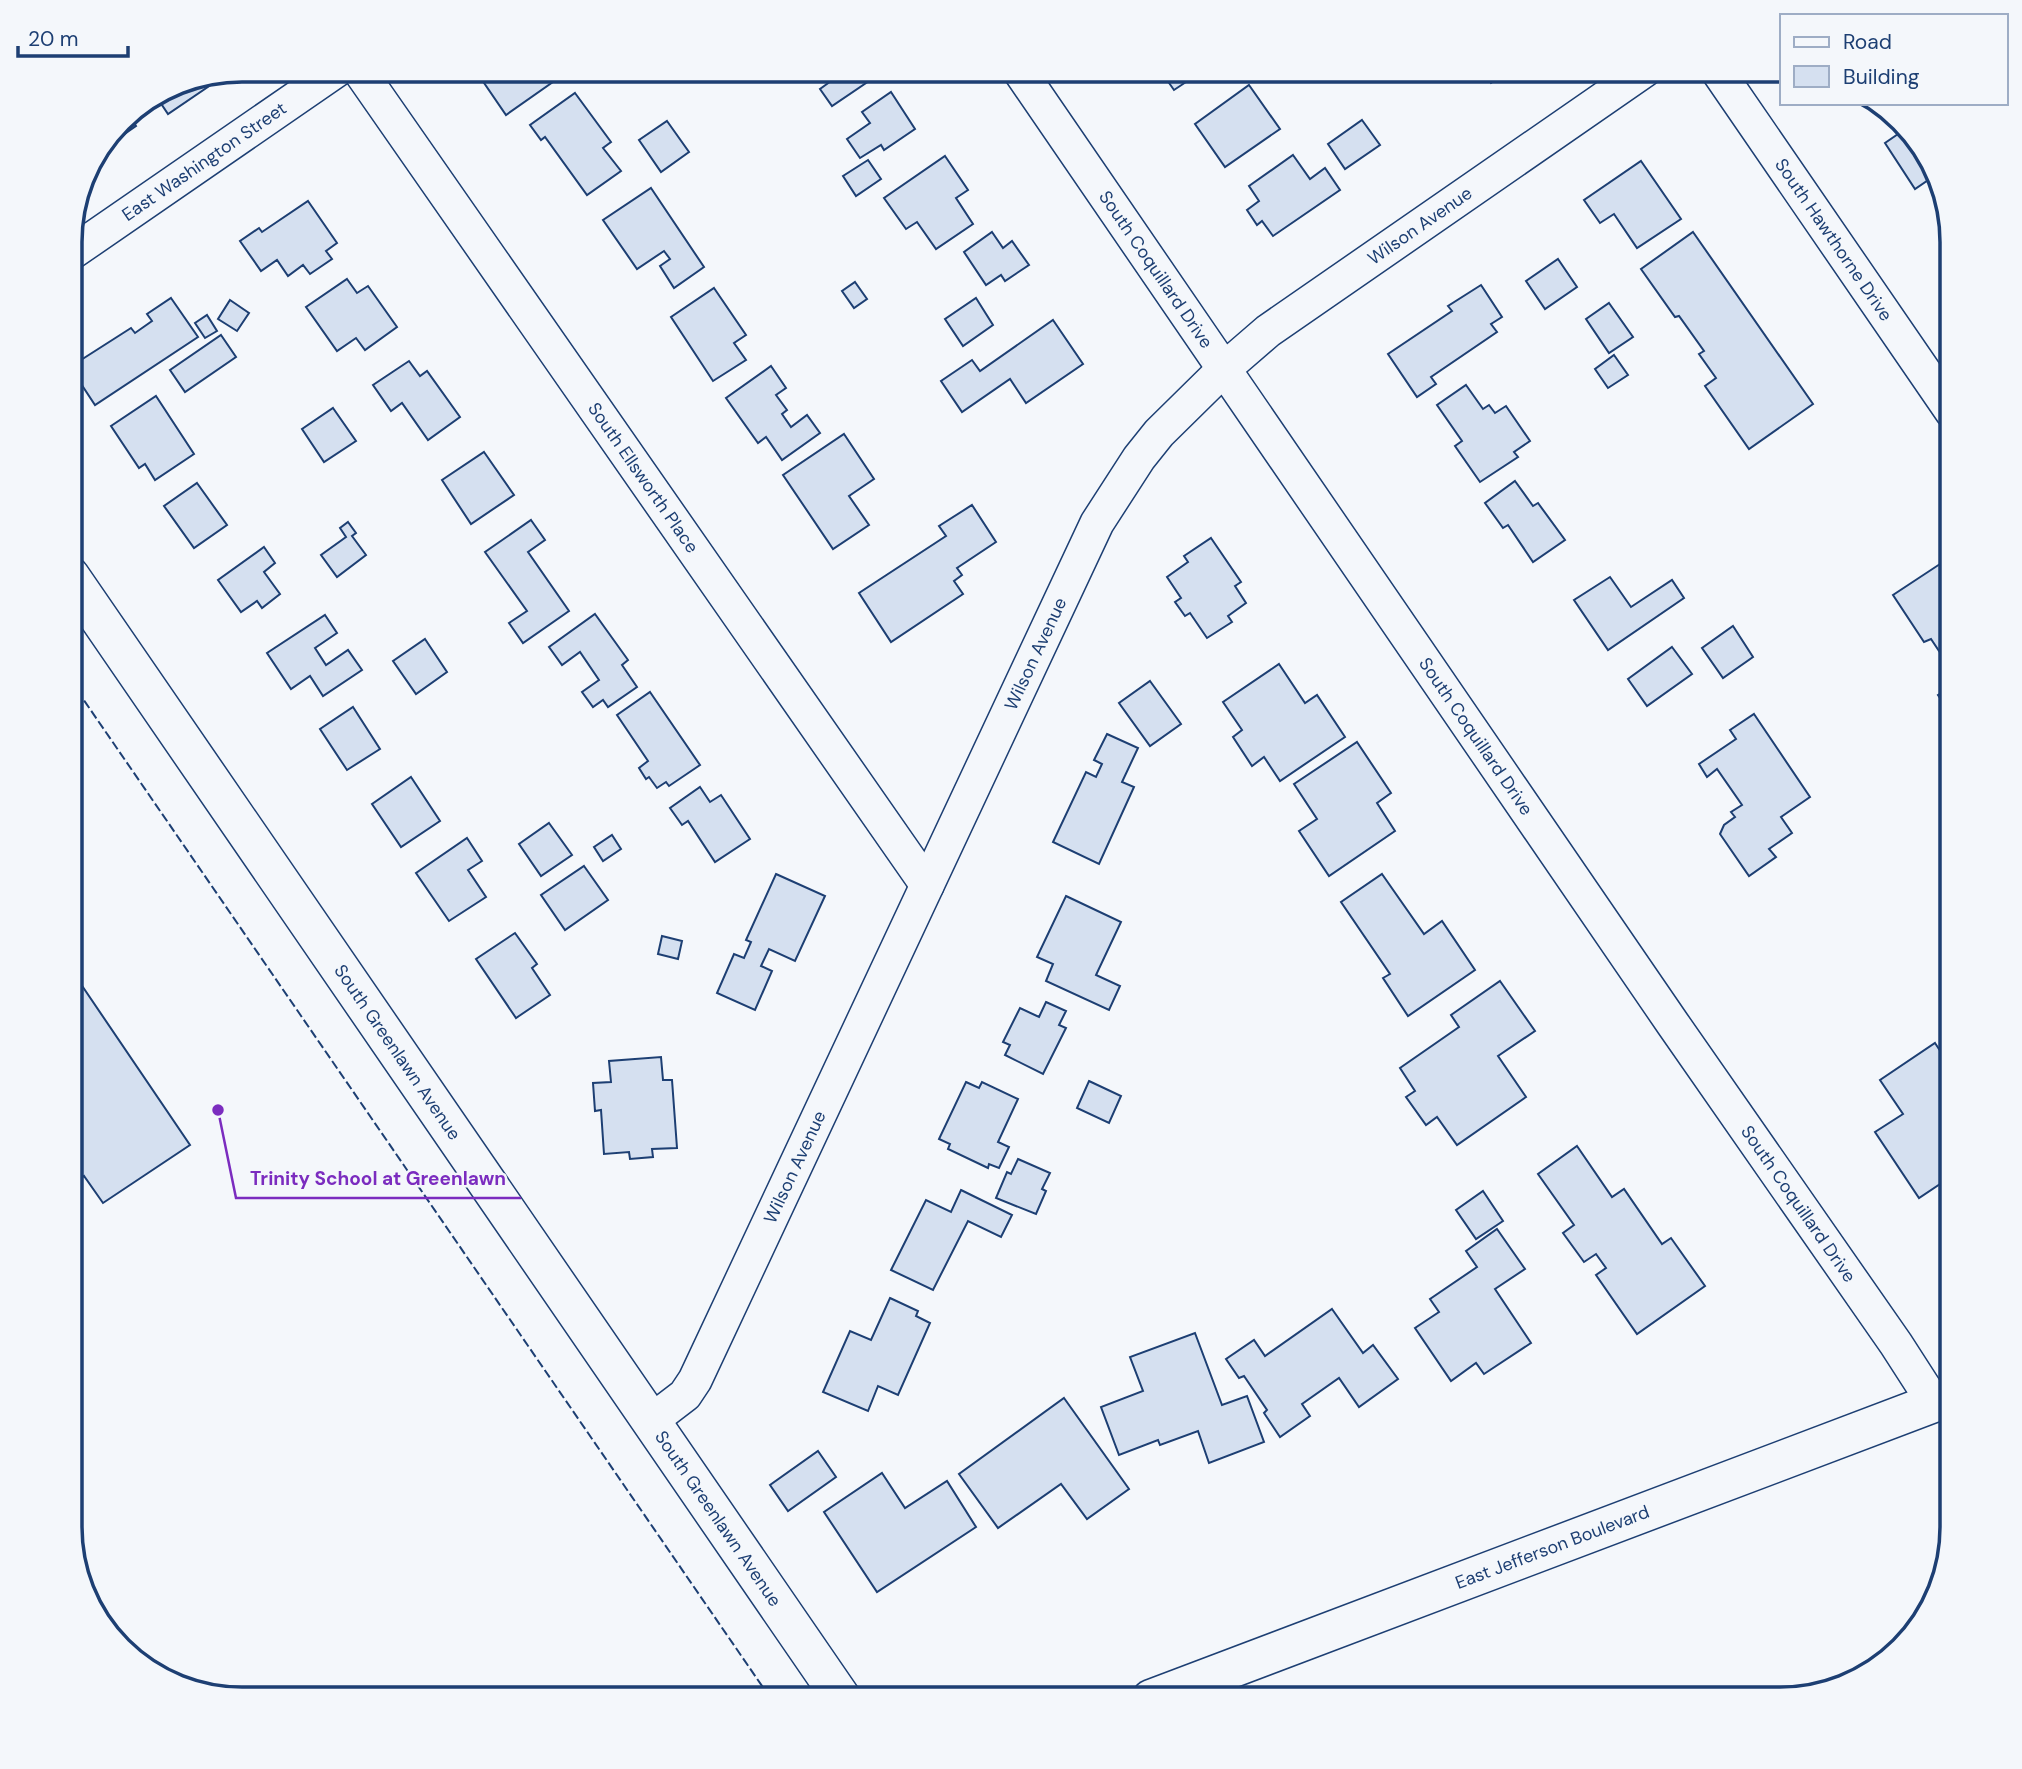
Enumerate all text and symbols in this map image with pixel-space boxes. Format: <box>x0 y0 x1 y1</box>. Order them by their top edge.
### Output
scale bar <box>18 14 128 58</box>
legend <box>1780 14 2008 105</box>
text: 20 m <box>28 25 79 53</box>
text: Road <box>1843 28 1892 56</box>
text: Building <box>1843 63 1920 91</box>
street label: East Washington Street <box>117 96 291 227</box>
street label: South Hawthorne Drive <box>1769 154 1898 326</box>
street label: Wilson Avenue <box>1363 181 1477 270</box>
street label: South Coquillard Drive <box>1093 186 1218 353</box>
street label: South Ellsworth Place <box>582 398 704 558</box>
street label: Wilson Avenue <box>999 593 1072 714</box>
street label: South Coquillard Drive <box>1413 653 1538 820</box>
street label: South Greenlawn Avenue <box>329 960 466 1145</box>
street label: Wilson Avenue <box>758 1107 832 1227</box>
street label: South Coquillard Drive <box>1735 1121 1861 1287</box>
callout: Trinity School at Greenlawn <box>236 1158 521 1198</box>
text: Trinity School at Greenlawn <box>250 1166 506 1191</box>
street label: South Greenlawn Avenue <box>649 1426 787 1611</box>
street label: East Jefferson Boulevard <box>1452 1500 1653 1595</box>

